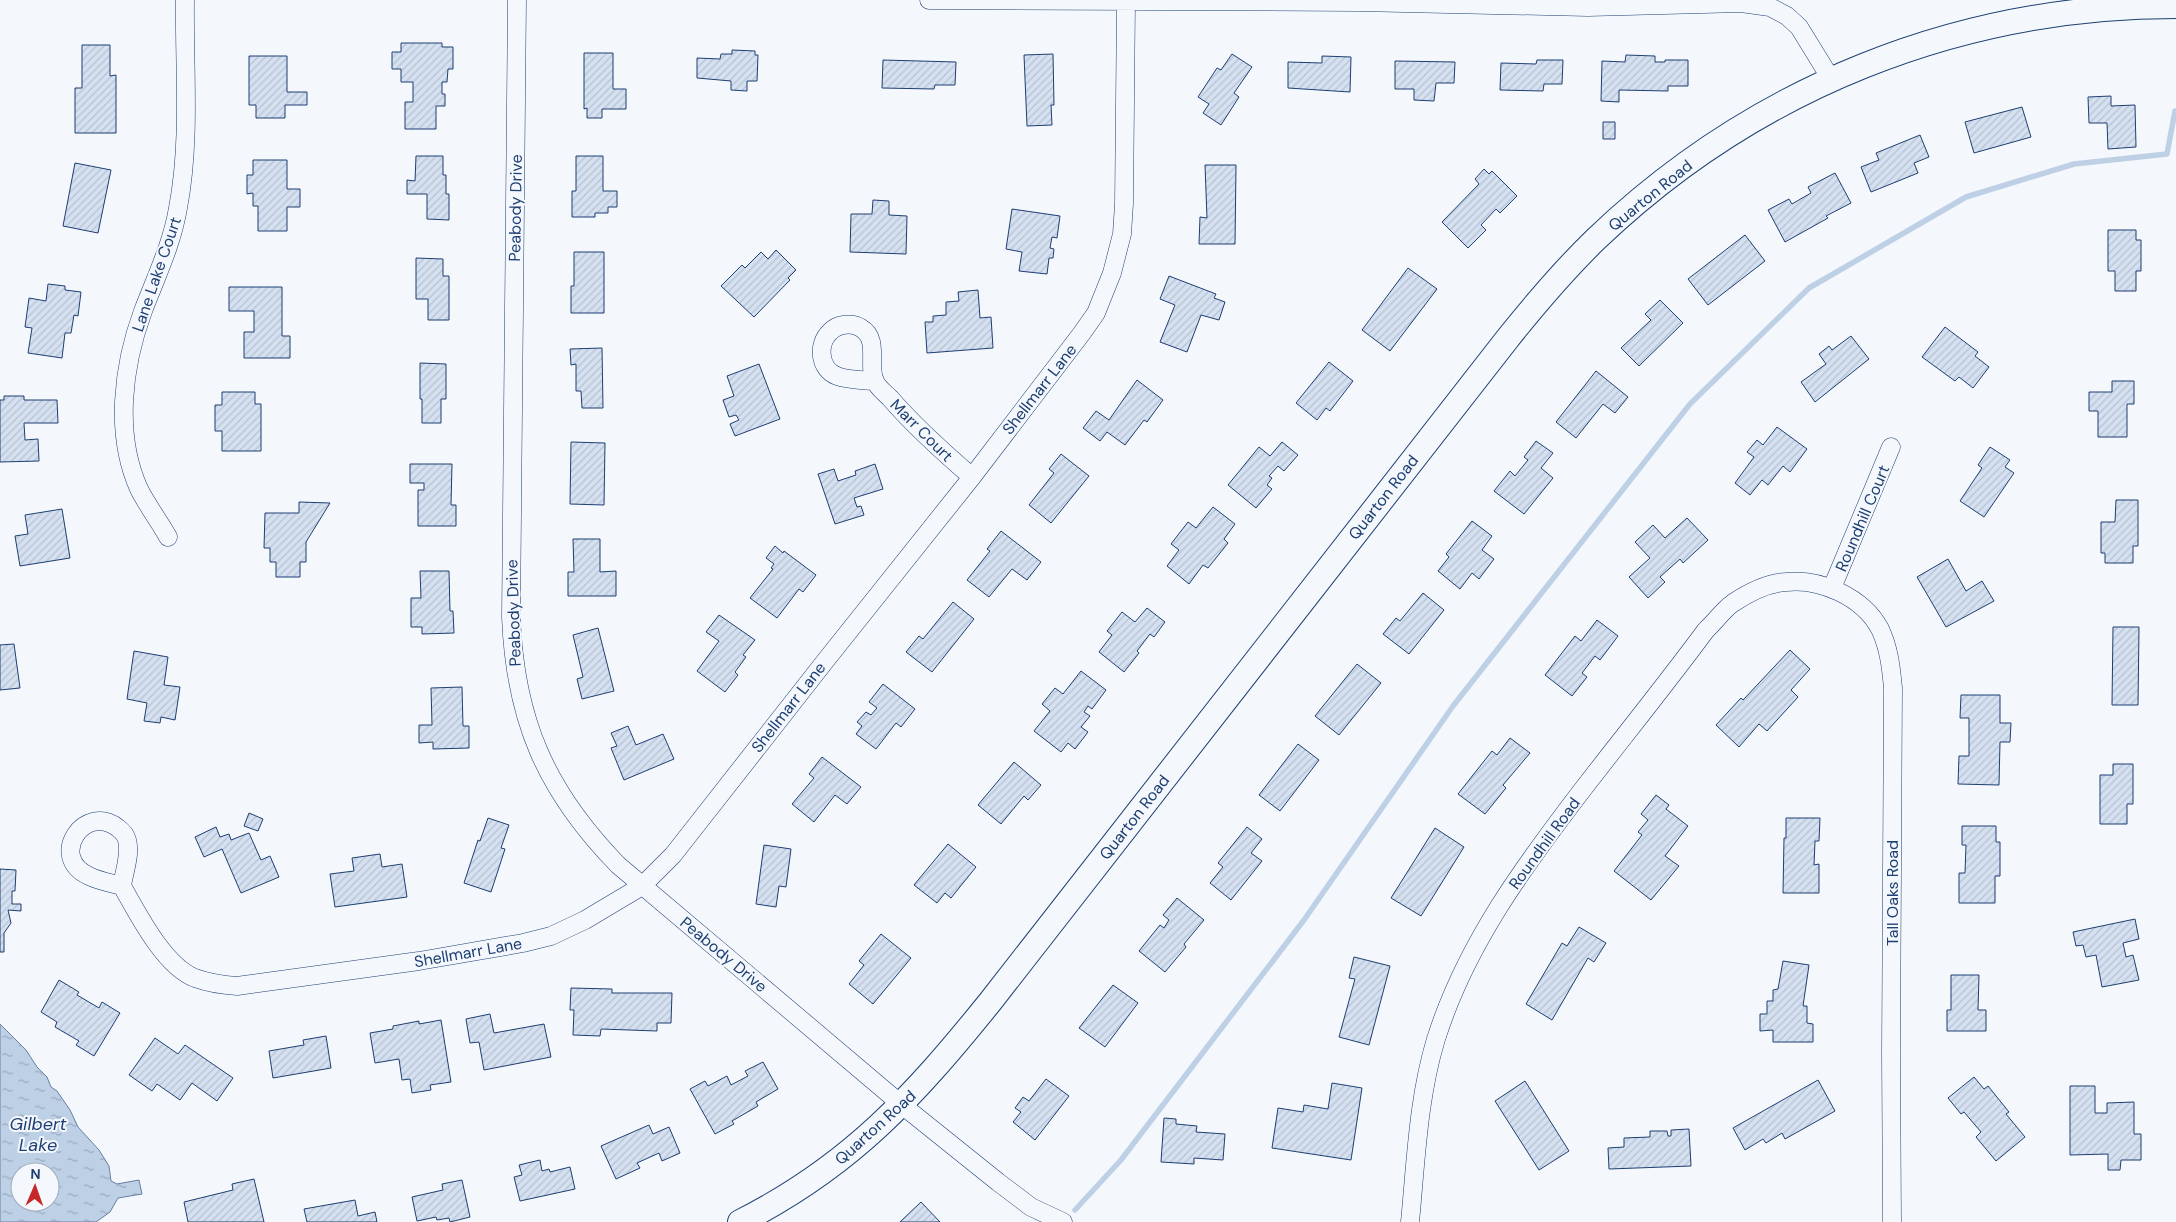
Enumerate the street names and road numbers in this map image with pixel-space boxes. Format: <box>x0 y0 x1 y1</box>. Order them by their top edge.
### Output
street label: Peabody Drive <box>504 154 527 262</box>
street label: Quarton Road <box>1604 155 1697 236</box>
street label: Lane Lake Court <box>127 214 186 334</box>
street label: Shellmarr Lane <box>998 340 1081 439</box>
street label: Marr Court <box>886 394 958 466</box>
street label: Quarton Road <box>1344 450 1423 544</box>
street label: Roundhill Court <box>1831 462 1894 575</box>
street label: Peabody Drive <box>501 559 526 667</box>
street label: Shellmarr Lane <box>747 658 830 757</box>
street label: Quarton Road <box>1095 770 1174 864</box>
street label: Roundhill Road <box>1504 793 1585 893</box>
street label: Tall Oaks Road <box>1882 840 1903 946</box>
street label: Peabody Drive <box>676 912 771 997</box>
street label: Shellmarr Lane <box>413 933 524 972</box>
street label: Quarton Road <box>830 1085 920 1169</box>

